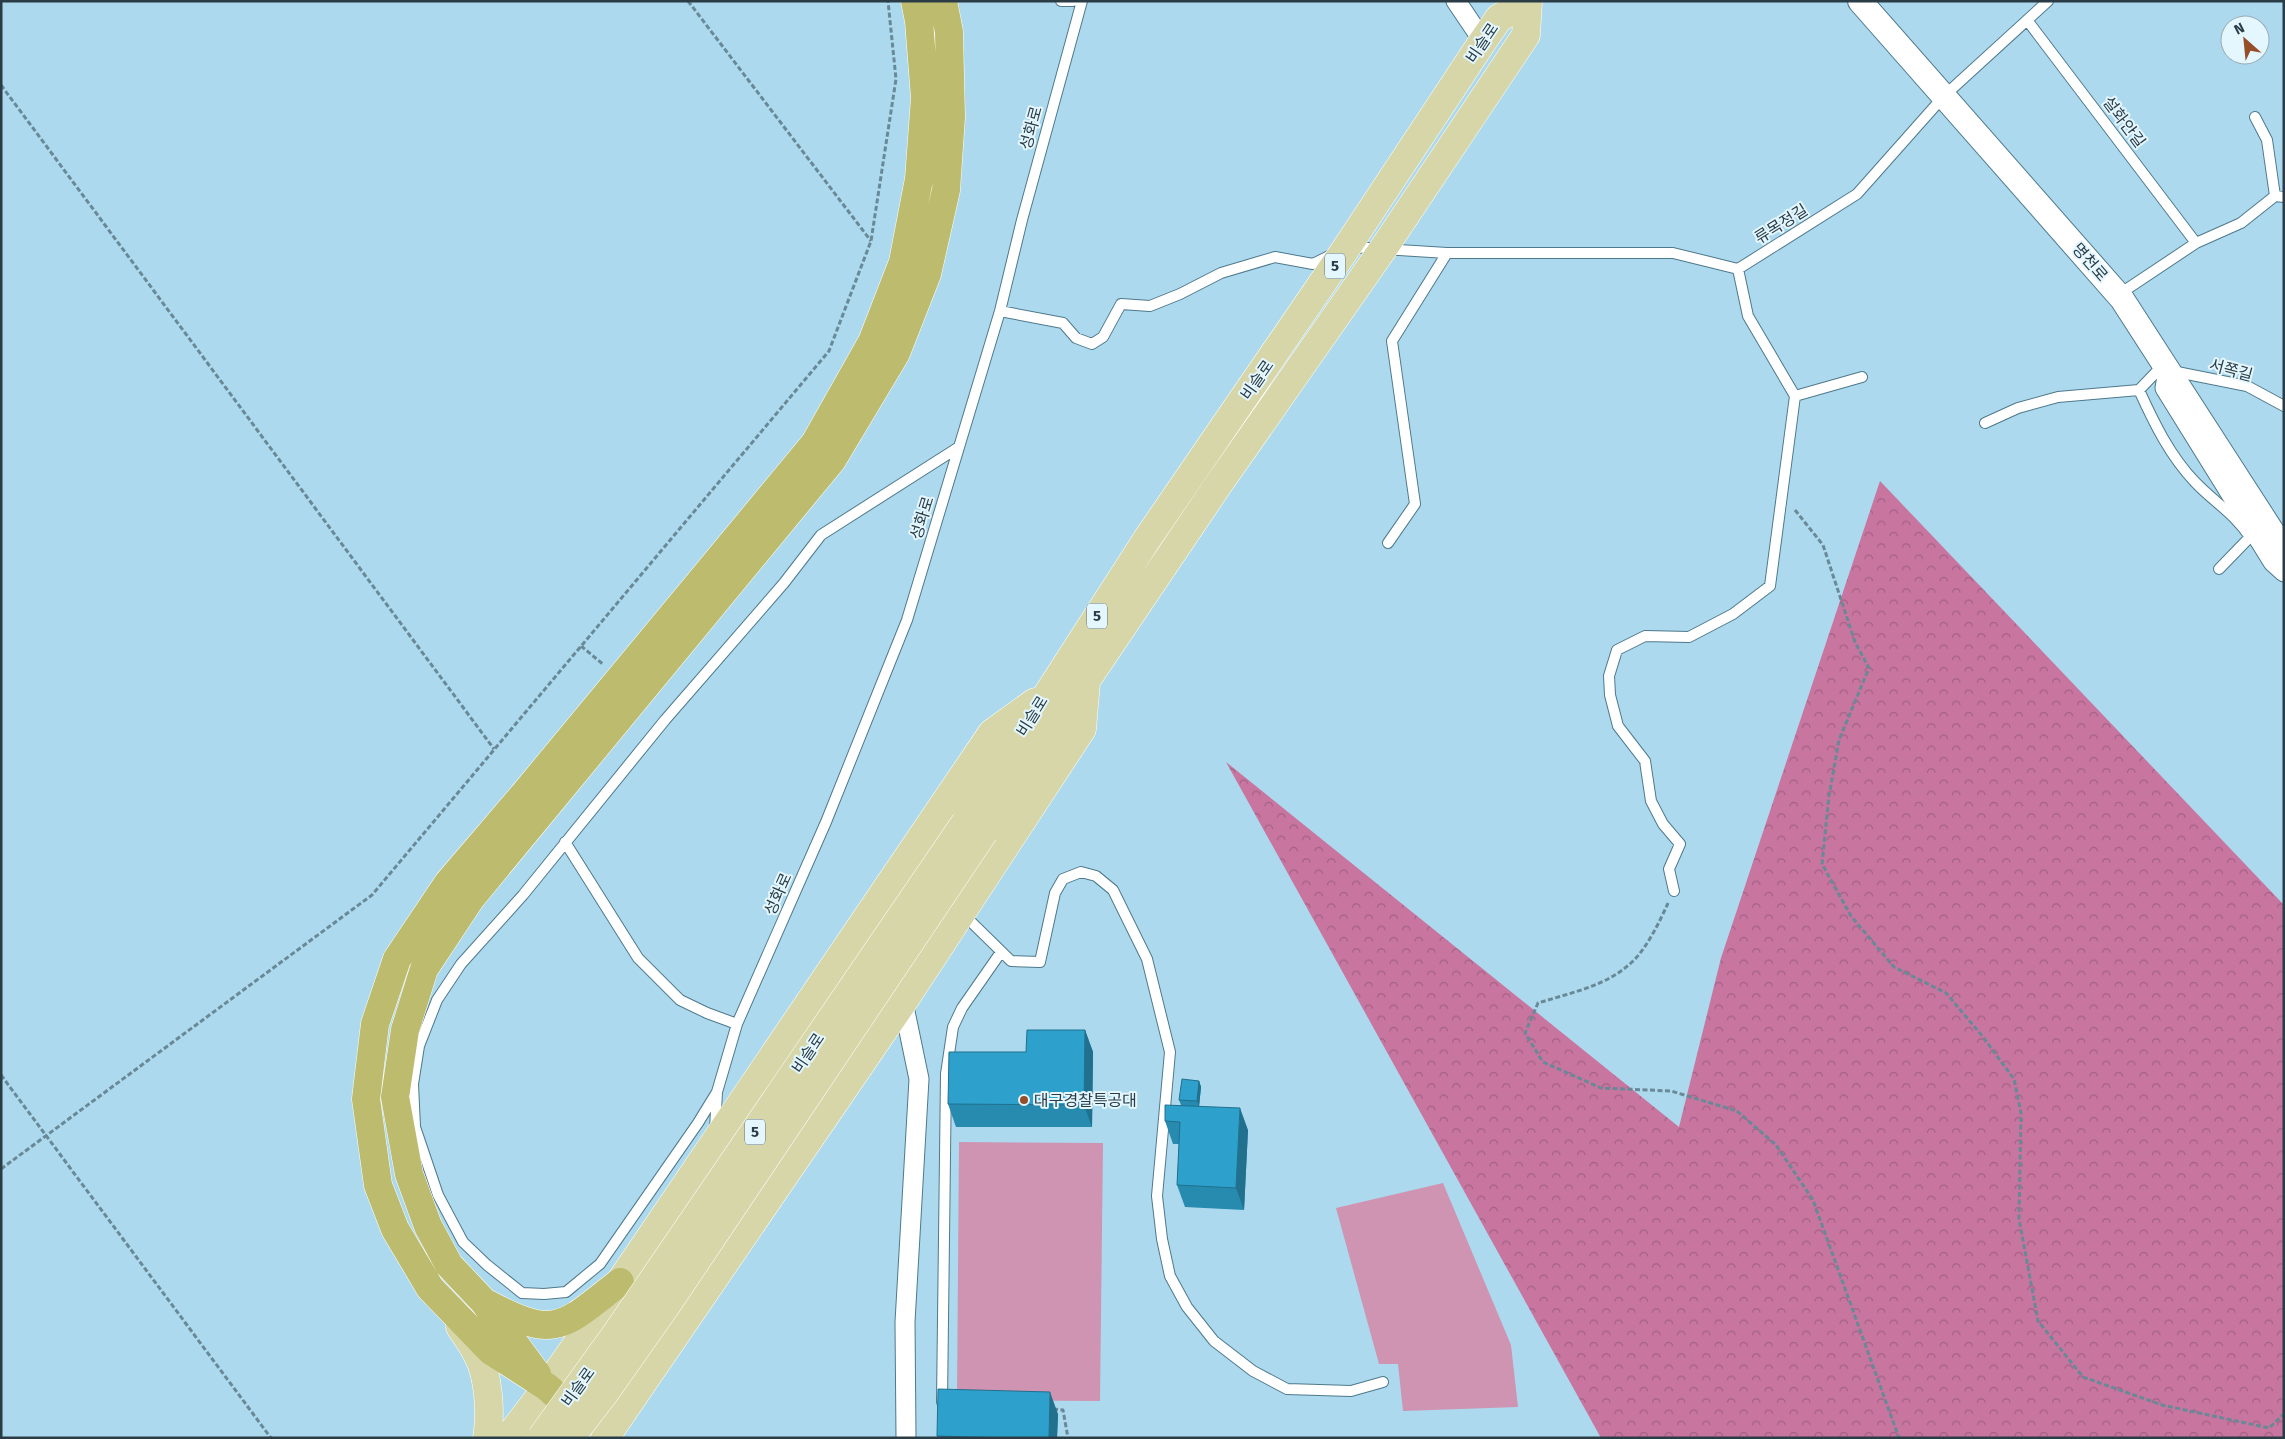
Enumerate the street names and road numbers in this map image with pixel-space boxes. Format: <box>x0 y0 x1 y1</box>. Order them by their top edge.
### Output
street label: 비슬로 <box>1462 19 1502 67</box>
street label: 설화안길 <box>2099 93 2149 151</box>
street label: 성화로 <box>1016 104 1046 152</box>
street label: 류목정길 <box>1751 200 1811 248</box>
street label: 명천로 <box>2068 239 2112 285</box>
road number: 5 <box>1325 254 1345 278</box>
street label: 서쪽길 <box>2207 355 2255 385</box>
street label: 비슬로 <box>1237 356 1278 404</box>
street label: 성화로 <box>906 494 938 542</box>
road number: 5 <box>1087 604 1107 628</box>
street label: 비슬로 <box>1012 692 1052 740</box>
street label: 성화로 <box>760 870 796 918</box>
street label: 비슬로 <box>788 1029 828 1077</box>
road number: 5 <box>745 1120 765 1144</box>
street label: 비슬로 <box>557 1363 599 1410</box>

